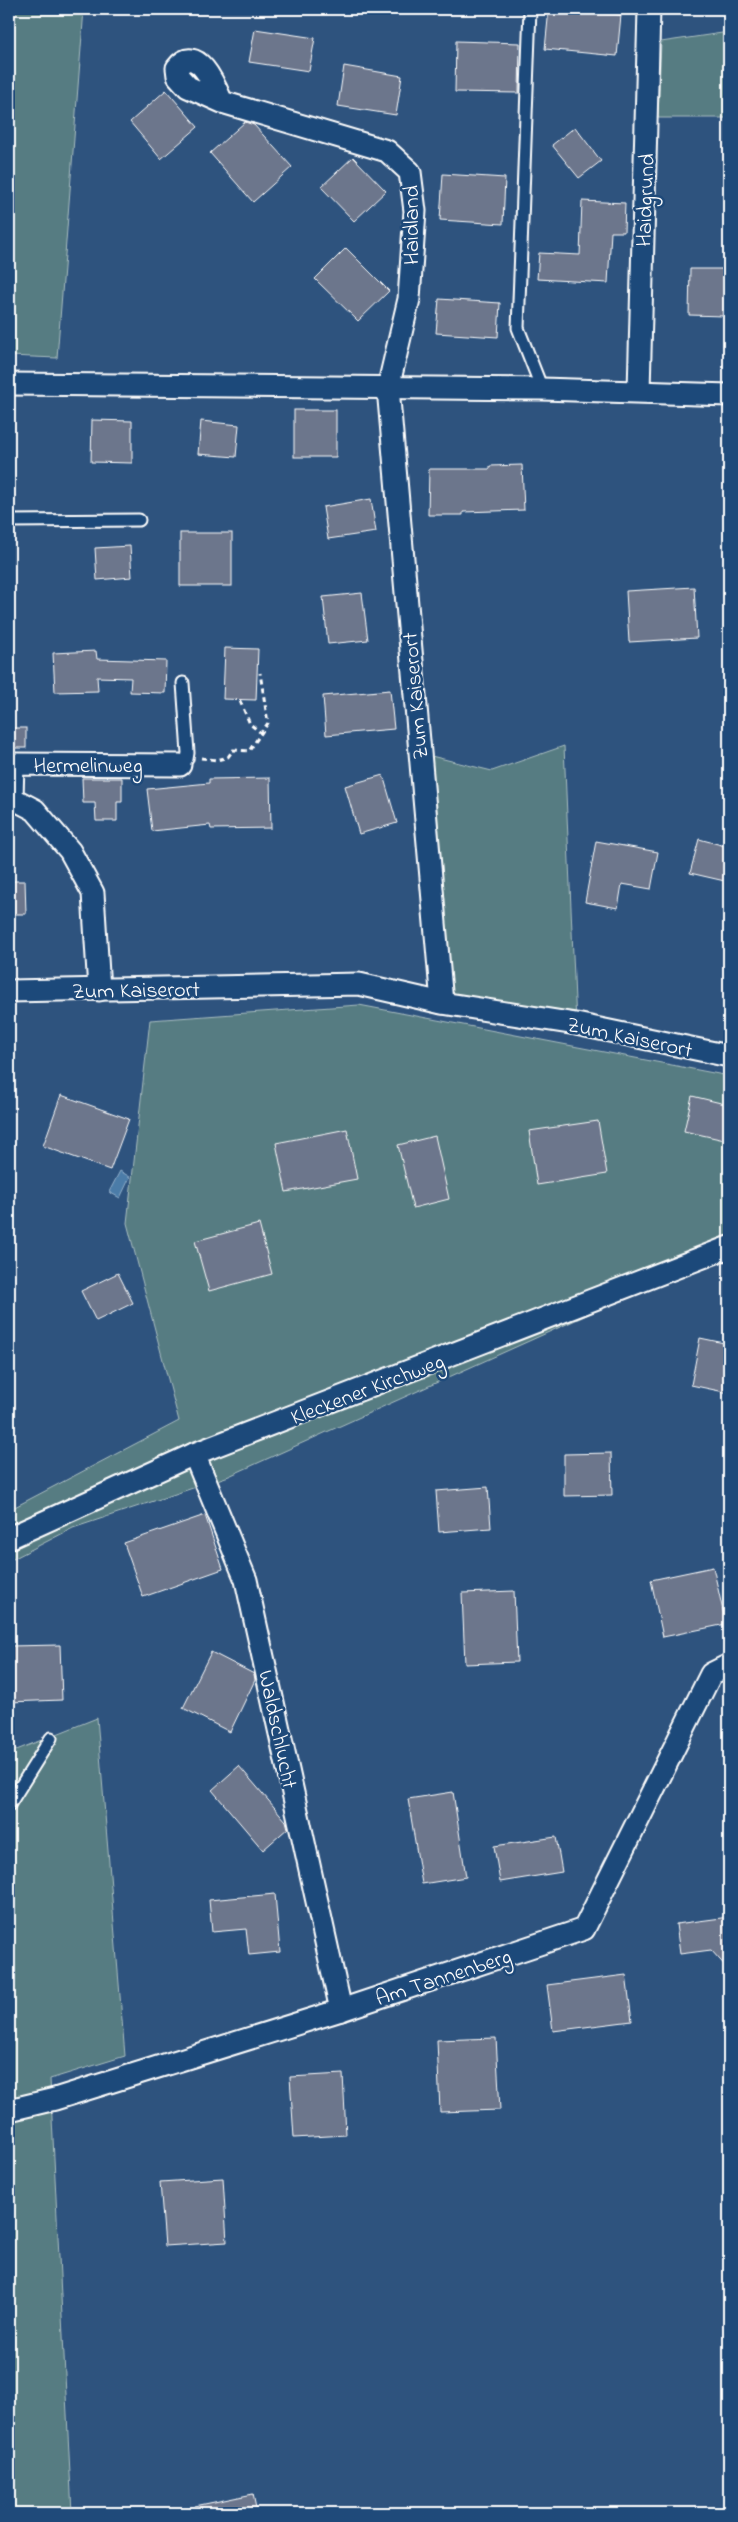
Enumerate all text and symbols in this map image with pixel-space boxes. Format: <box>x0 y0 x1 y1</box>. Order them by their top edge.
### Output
street label: Haidgrund <box>629 153 666 247</box>
street label: Haidland <box>397 185 429 265</box>
street label: Zum Kaiserort <box>395 630 438 761</box>
street label: Hermelinweg <box>33 751 143 784</box>
street label: Zum Kaiserort <box>72 975 201 1009</box>
street label: Zum Kaiserort <box>564 1010 696 1068</box>
street label: Kleckener Kirchweg <box>287 1347 450 1436</box>
street label: Waldschlucht <box>248 1667 304 1792</box>
street label: Am Tannenberg <box>372 1942 516 2017</box>

